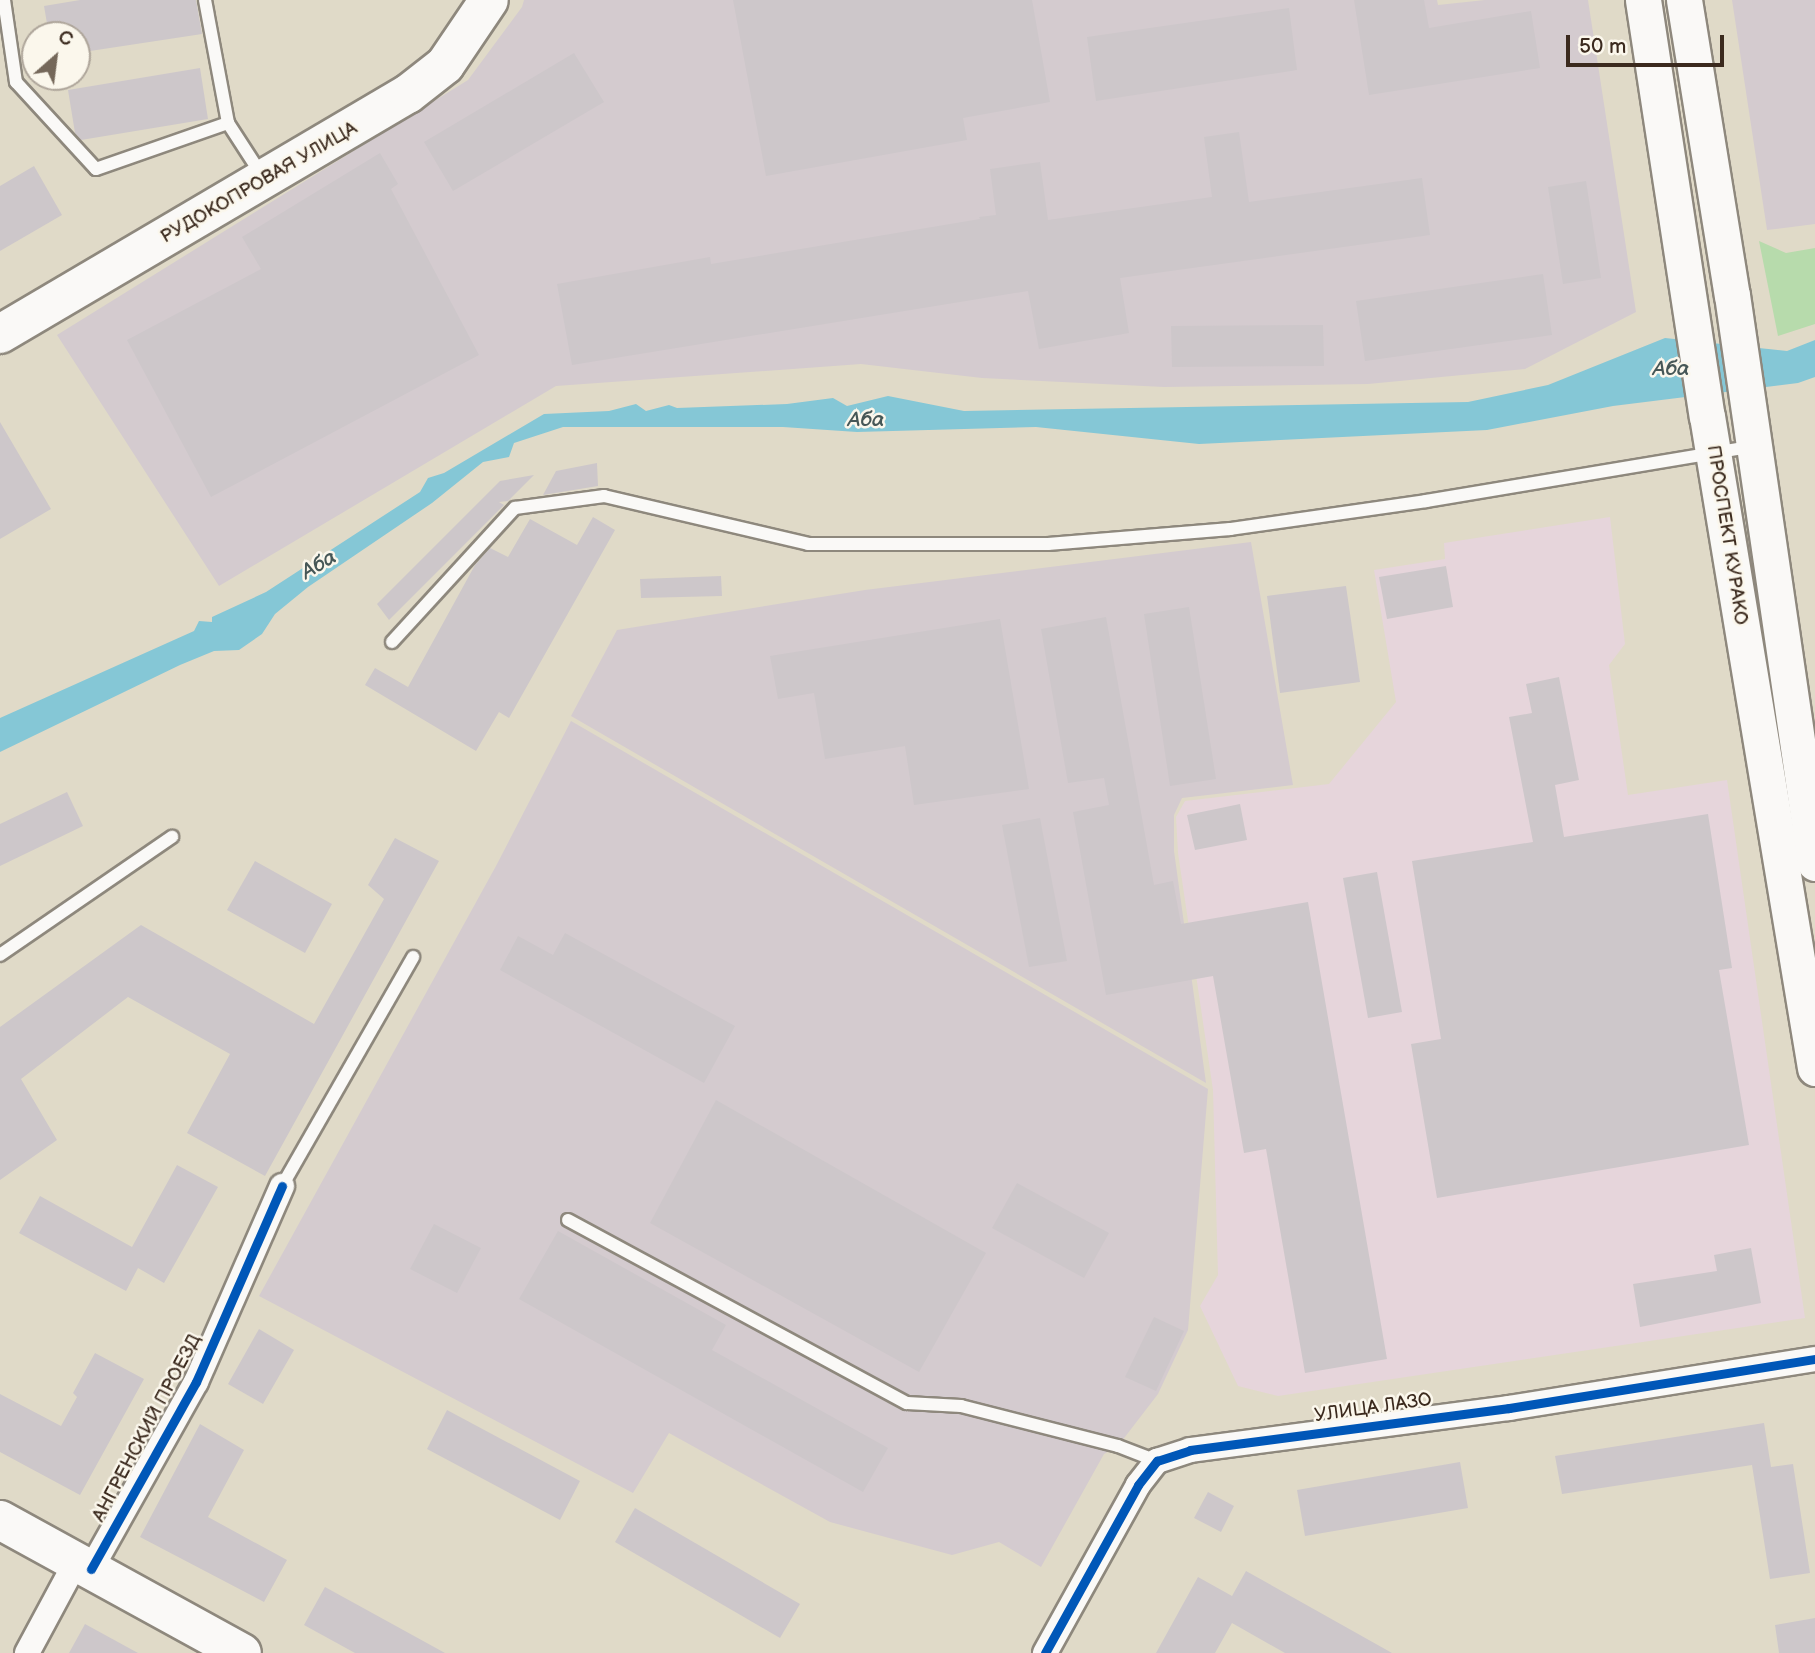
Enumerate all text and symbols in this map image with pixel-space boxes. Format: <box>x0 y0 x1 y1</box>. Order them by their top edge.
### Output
north arrow <box>21 21 91 91</box>
scale bar <box>1570 21 1728 65</box>
text: С <box>54 26 76 52</box>
text: 50 m <box>1579 34 1626 59</box>
street label: РУДОКОПРОВАЯ УЛИЦА <box>157 117 361 249</box>
water label: Аба <box>1653 356 1689 382</box>
water label: Аба <box>848 407 884 433</box>
street label: ПРОСПЕКТ КУРАКО <box>1702 444 1752 626</box>
water label: Аба <box>297 545 341 585</box>
street label: АНГРЕНСКИЙ ПРОЕЗД <box>88 1330 206 1526</box>
street label: УЛИЦА ЛАЗО <box>1313 1388 1433 1428</box>

